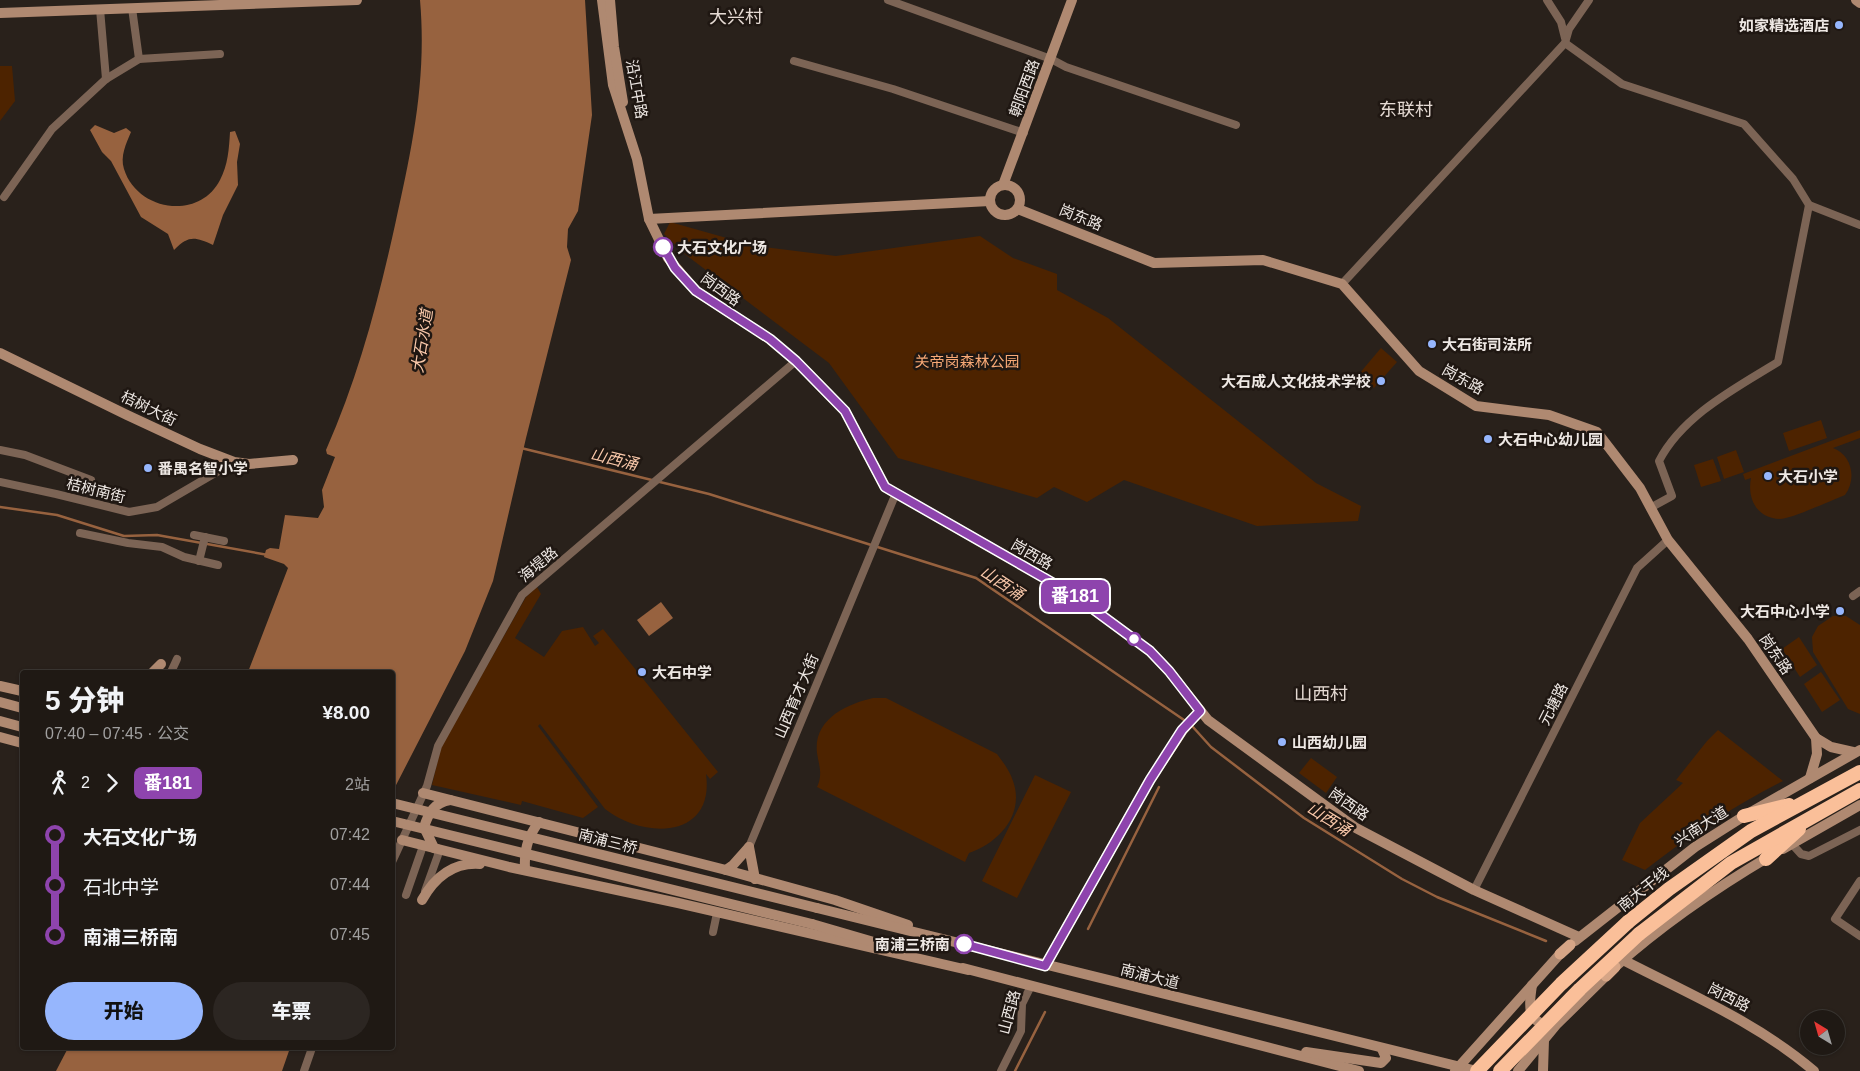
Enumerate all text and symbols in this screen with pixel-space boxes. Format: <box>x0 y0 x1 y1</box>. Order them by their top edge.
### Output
district label: 大兴村 <box>709 7 763 27</box>
place label: 如家精选酒店 <box>1739 17 1829 34</box>
marker: 如家精选酒店 <box>1833 19 1845 31</box>
street label: 朝阳西路 <box>1006 57 1042 119</box>
street label: 沿江中路 <box>623 58 651 120</box>
district label: 东联村 <box>1379 100 1433 120</box>
street label: 岗东路 <box>1057 201 1105 233</box>
marker: 大石文化广场 <box>653 237 673 257</box>
place label: 大石文化广场 <box>677 239 767 256</box>
street label: 岗西路 <box>698 269 744 309</box>
water label: 大石水道 <box>409 306 436 374</box>
place label: 大石街司法所 <box>1442 336 1532 353</box>
marker: 大石街司法所 <box>1426 338 1438 350</box>
park label: 关帝岗森林公园 <box>914 353 1020 370</box>
street label: 岗东路 <box>1439 361 1487 397</box>
place label: 大石成人文化技术学校 <box>1221 373 1371 390</box>
marker: 大石成人文化技术学校 <box>1375 375 1387 387</box>
street label: 桔树大街 <box>118 387 180 429</box>
place label: 大石中心幼儿园 <box>1498 431 1603 448</box>
marker: 大石中心幼儿园 <box>1482 433 1494 445</box>
water label: 山西涌 <box>589 445 641 474</box>
place label: 番禺名智小学 <box>158 460 248 477</box>
marker: 番禺名智小学 <box>142 462 154 474</box>
place label: 大石小学 <box>1778 468 1838 485</box>
marker: 大石小学 <box>1762 470 1774 482</box>
street label: 桔树南街 <box>65 474 127 506</box>
street label: 岗西路 <box>1008 535 1056 573</box>
street label: 海堤路 <box>515 543 561 585</box>
water label: 山西涌 <box>977 563 1028 604</box>
line badge: 番181 <box>1040 580 1110 612</box>
text: 番181 <box>1051 586 1099 606</box>
place label: 大石中心小学 <box>1740 603 1830 620</box>
marker: 大石中心小学 <box>1834 605 1846 617</box>
street label: 岗东路 <box>1756 631 1796 677</box>
unlabelled marker <box>1127 632 1141 646</box>
street label: 山西育才大街 <box>771 651 821 741</box>
place label: 大石中学 <box>652 664 712 681</box>
marker: 大石中学 <box>636 666 648 678</box>
street label: 元塘路 <box>1535 680 1571 728</box>
district label: 山西村 <box>1294 684 1348 704</box>
text: 5 分钟 <box>45 685 124 716</box>
text: ¥8.00 <box>322 702 370 723</box>
text: 07:40 – 07:45 · 公交 <box>45 725 189 742</box>
place label: 山西幼儿园 <box>1292 734 1367 751</box>
marker: 山西幼儿园 <box>1276 736 1288 748</box>
icon: walk <box>45 769 73 797</box>
icon: forward <box>98 769 126 797</box>
text: 番181 <box>144 773 192 793</box>
text: 2 <box>81 774 90 791</box>
text: 2站 <box>345 776 370 793</box>
street label: 岗西路 <box>1326 784 1372 824</box>
water label: 山西涌 <box>1304 799 1356 840</box>
street label: 兴南大道 <box>1671 803 1731 849</box>
street label: 南浦三桥 <box>577 825 639 857</box>
text: 07:42 <box>330 826 370 843</box>
text: 大石文化广场 <box>83 827 197 848</box>
street label: 南大干线 <box>1614 864 1672 914</box>
text: 07:44 <box>330 876 370 893</box>
text: 石北中学 <box>83 877 159 898</box>
text: 07:45 <box>330 926 370 943</box>
text: 南浦三桥南 <box>83 927 178 948</box>
marker: 南浦三桥南 <box>954 934 974 954</box>
place label: 南浦三桥南 <box>875 936 950 953</box>
street label: 南浦大道 <box>1119 960 1181 992</box>
street label: 岗西路 <box>1705 979 1753 1015</box>
button: 开始 <box>45 982 203 1040</box>
button: 车票 <box>213 982 370 1040</box>
street label: 山西路 <box>995 988 1023 1036</box>
north arrow <box>1800 1010 1845 1055</box>
map controls <box>1800 1010 1845 1055</box>

